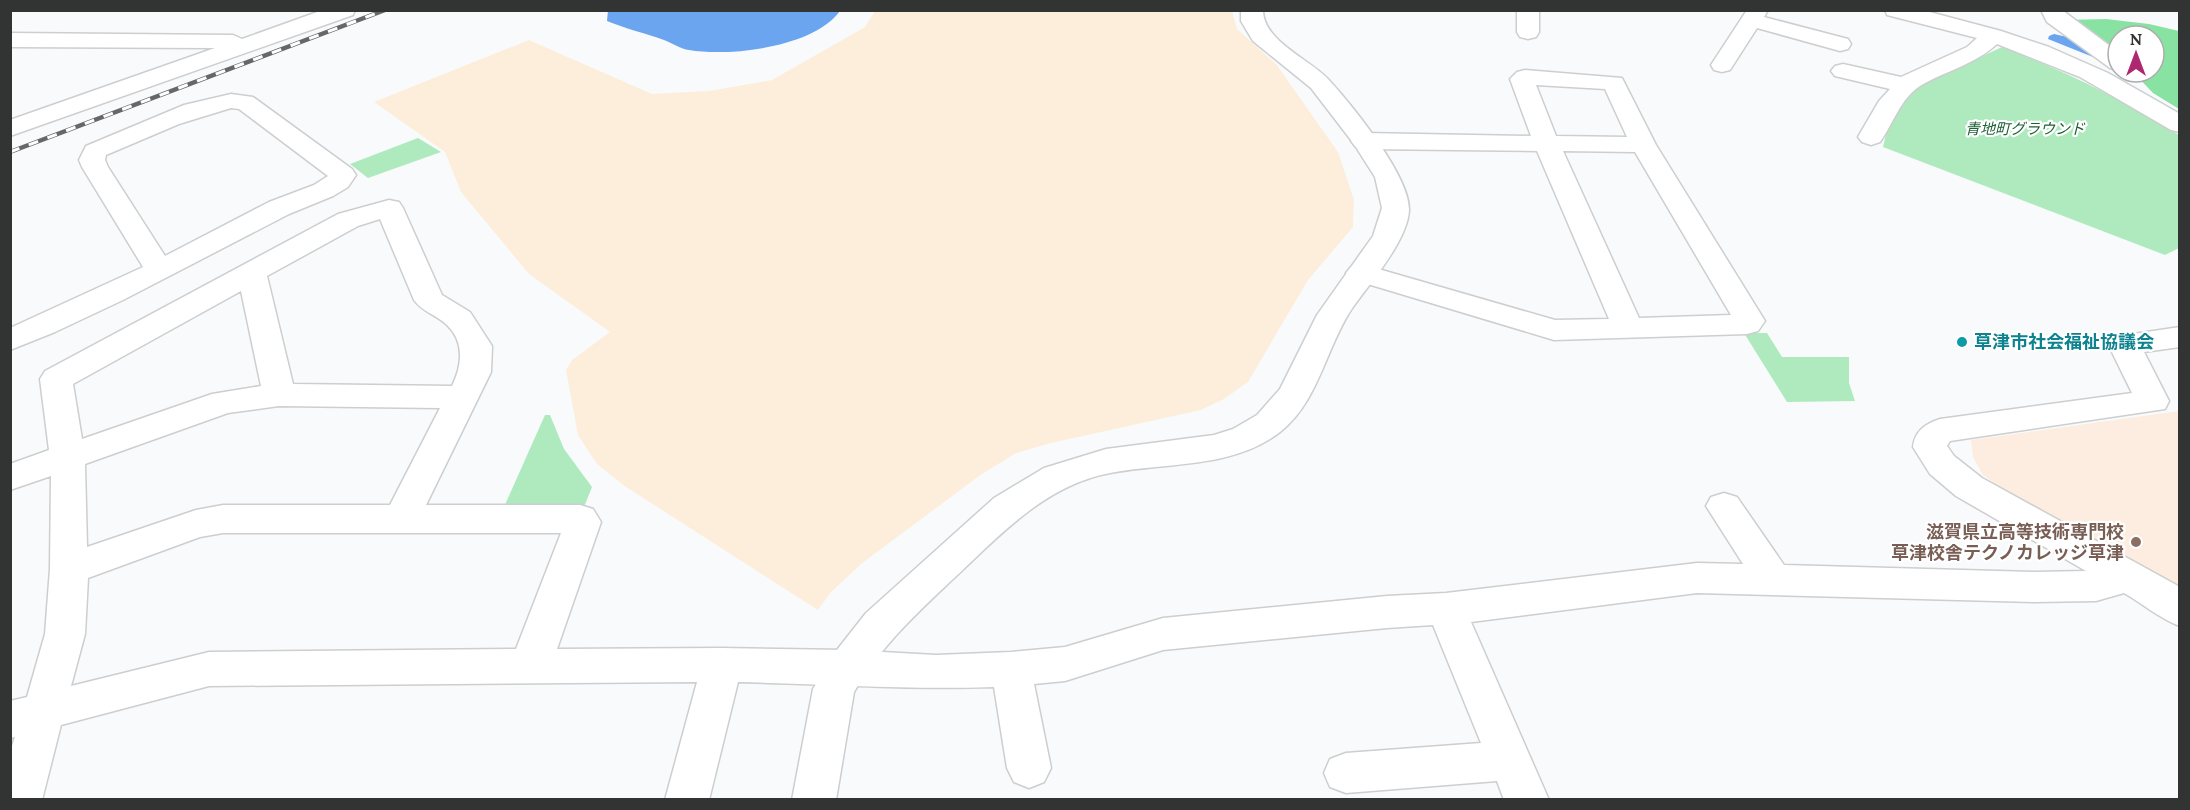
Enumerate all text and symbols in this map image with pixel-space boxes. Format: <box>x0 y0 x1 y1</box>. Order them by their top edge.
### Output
north arrow <box>2106 24 2166 84</box>
text: N <box>2130 29 2142 49</box>
park label: 青地町グラウンド <box>1965 119 2086 138</box>
place label: 草津市社会福祉協議会 <box>1974 330 2154 353</box>
marker: 草津市社会福祉協議会 <box>1955 335 1969 349</box>
place label: 滋賀県立高等技術専門校 草津校舎テクノカレッジ草津 <box>1891 520 2124 564</box>
marker: 滋賀県立高等技術専門校 草津校舎テクノカレッジ草津 <box>2129 535 2143 549</box>

